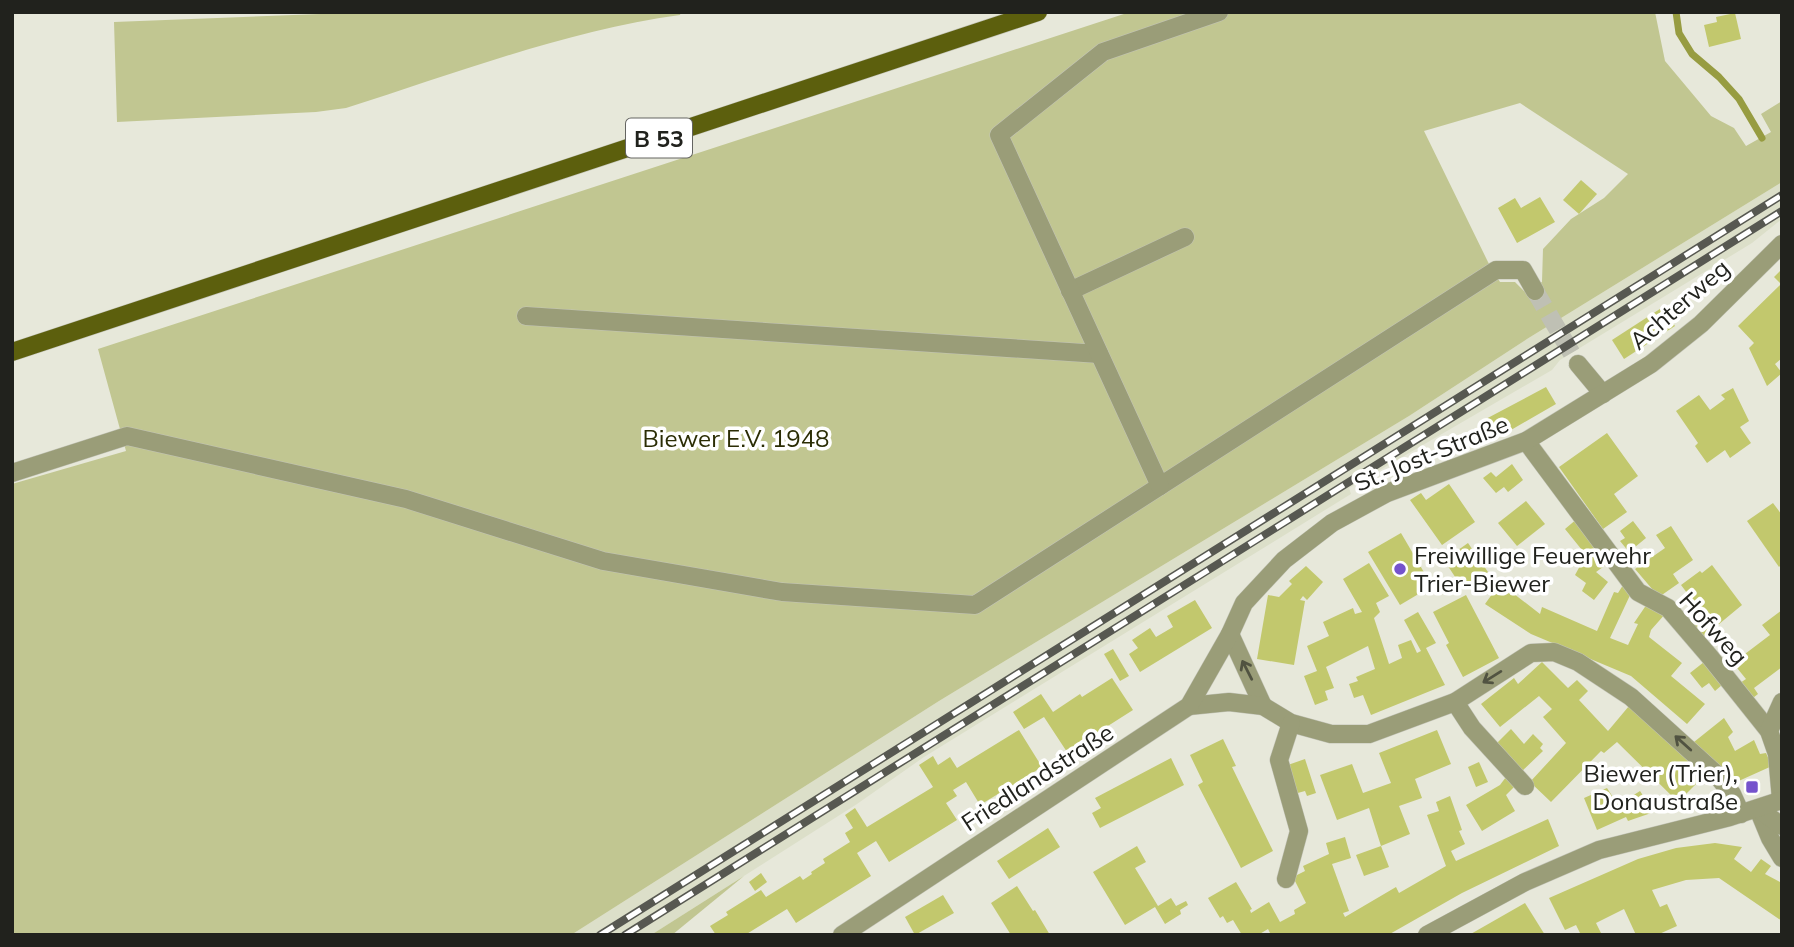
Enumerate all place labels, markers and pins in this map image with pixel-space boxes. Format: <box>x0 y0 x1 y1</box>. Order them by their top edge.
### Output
place label: Freiwillige Feuerwehr Trier-Biewer <box>1414 540 1651 598</box>
marker: Freiwillige Feuerwehr Trier-Biewer <box>1392 561 1408 577</box>
place label: Biewer (Trier), Donaustraße <box>1583 758 1738 816</box>
marker: Biewer (Trier), Donaustraße <box>1744 779 1760 795</box>

